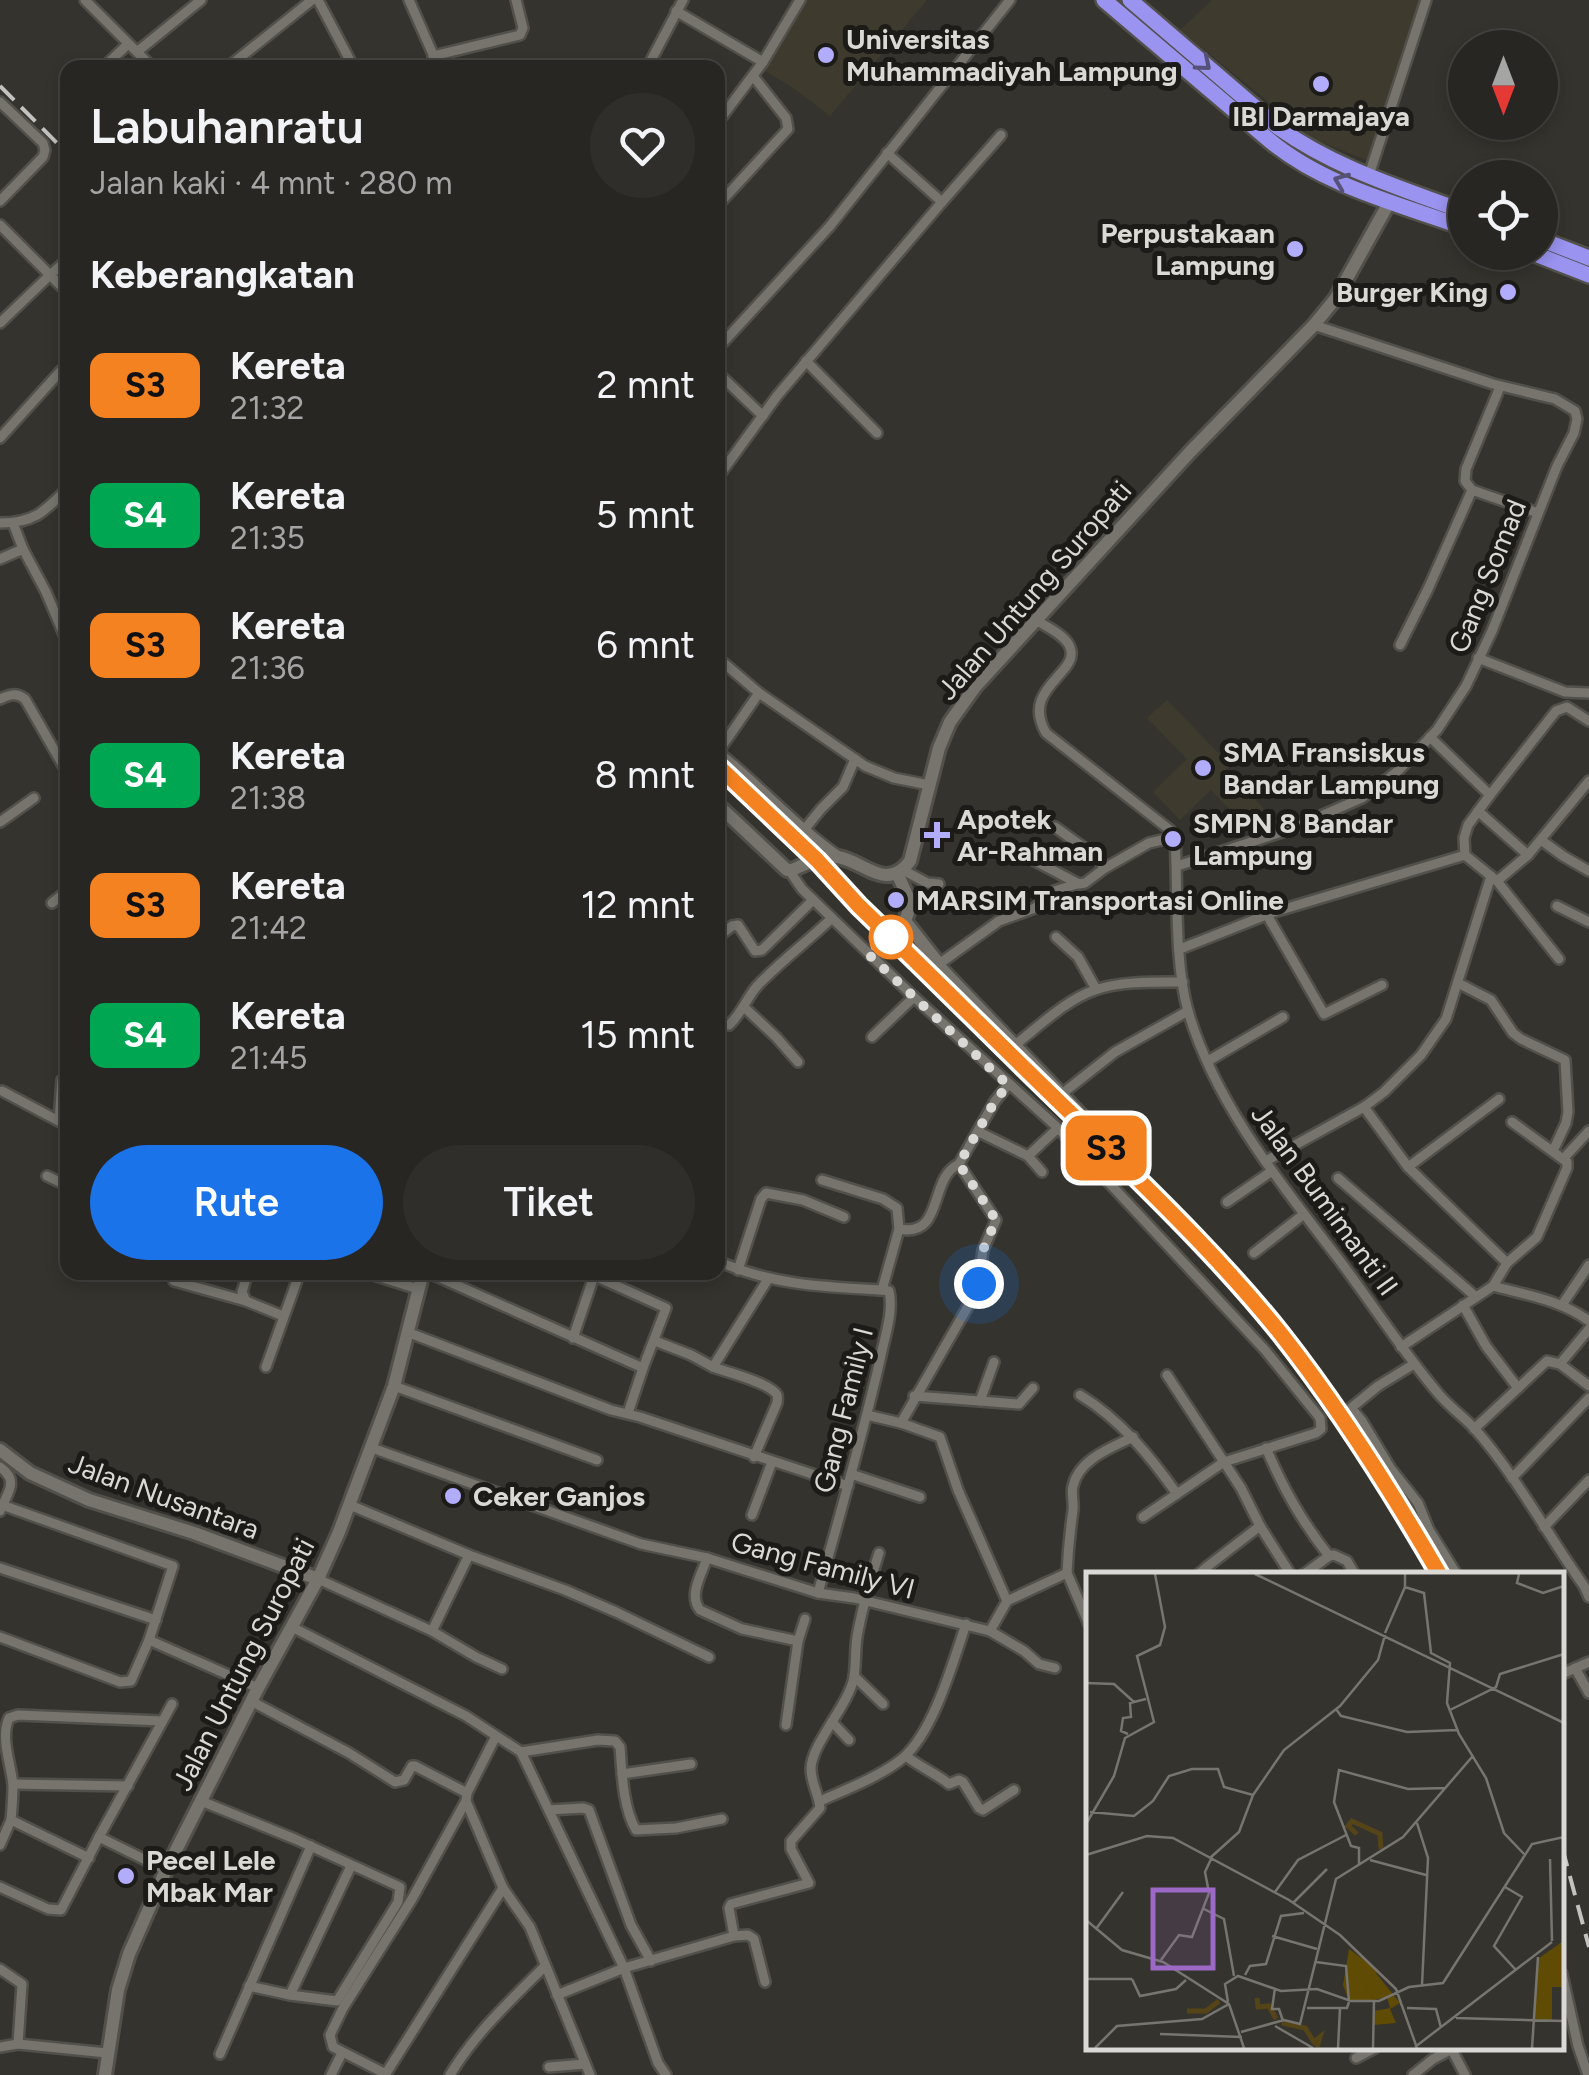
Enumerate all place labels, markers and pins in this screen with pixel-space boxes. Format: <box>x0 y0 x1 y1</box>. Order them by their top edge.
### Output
place label: Universitas Muhammadiyah Lampung <box>846 22 1178 88</box>
marker: Universitas Muhammadiyah Lampung <box>815 44 837 66</box>
marker: IBI Darmajaya <box>1310 73 1332 95</box>
place label: IBI Darmajaya <box>1232 99 1410 133</box>
place label: Perpustakaan Lampung <box>1100 216 1275 282</box>
marker: Perpustakaan Lampung <box>1284 238 1306 260</box>
place label: Burger King <box>1336 275 1488 309</box>
marker: Burger King <box>1497 281 1519 303</box>
place label: SMA Fransiskus Bandar Lampung <box>1223 735 1440 801</box>
marker: SMA Fransiskus Bandar Lampung <box>1192 757 1214 779</box>
place label: Apotek Ar-Rahman <box>957 802 1103 868</box>
place label: SMPN 8 Bandar Lampung <box>1193 806 1394 872</box>
marker: Apotek Ar-Rahman <box>926 824 948 846</box>
marker: SMPN 8 Bandar Lampung <box>1162 828 1184 850</box>
place label: MARSIM Transportasi Online <box>916 883 1284 917</box>
marker: MARSIM Transportasi Online <box>885 889 907 911</box>
unlabelled marker <box>870 916 912 958</box>
place label: Ceker Ganjos <box>473 1479 645 1513</box>
marker: Ceker Ganjos <box>442 1485 464 1507</box>
place label: Pecel Lele Mbak Mar <box>146 1843 275 1909</box>
marker: Pecel Lele Mbak Mar <box>115 1865 137 1887</box>

